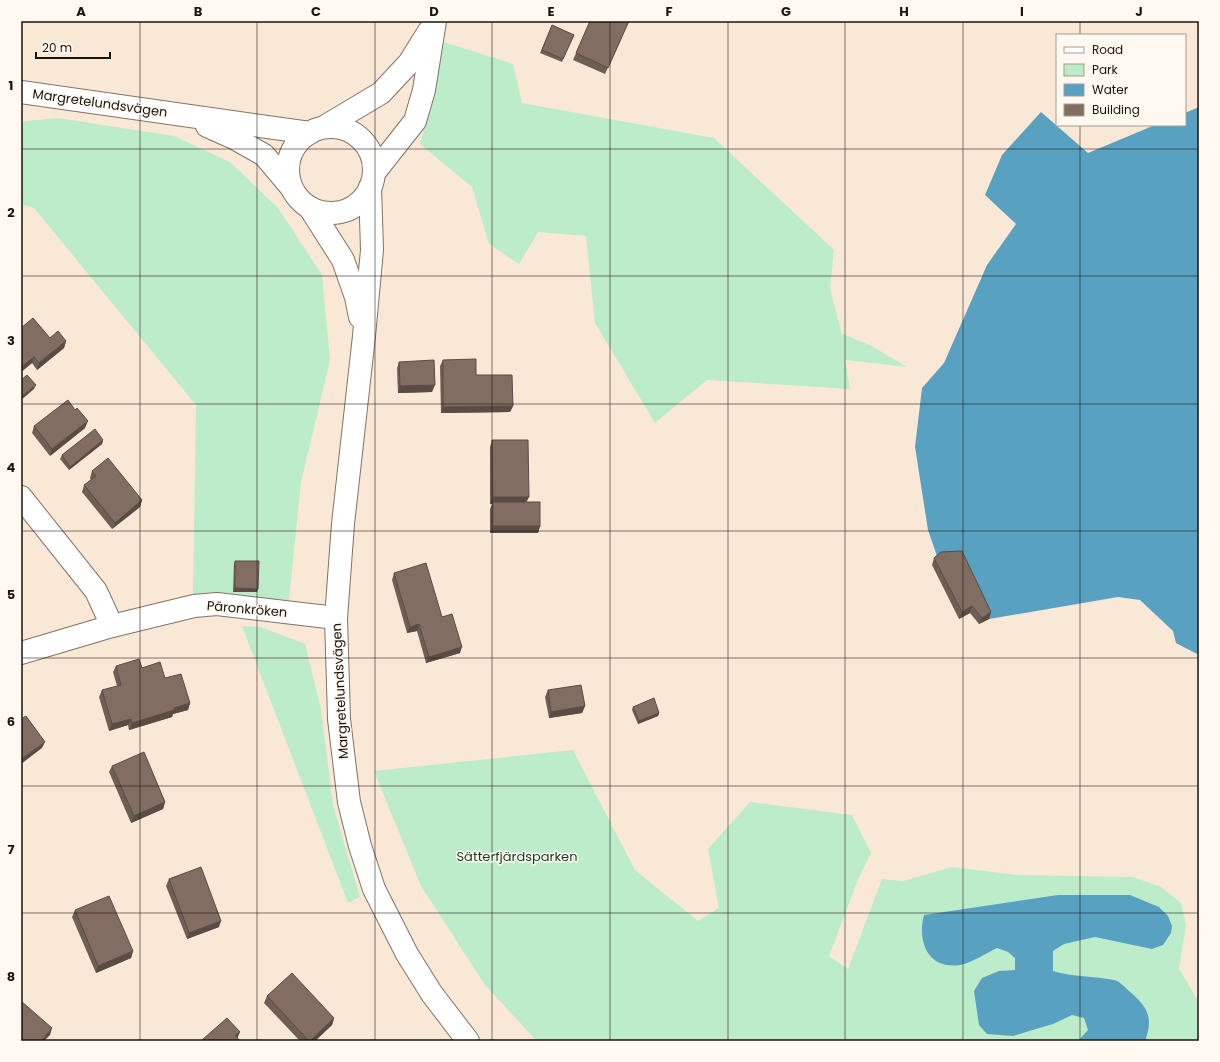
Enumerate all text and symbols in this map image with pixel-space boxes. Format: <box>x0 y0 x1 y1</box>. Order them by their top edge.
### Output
text: A <box>76 2 86 21</box>
text: B <box>194 2 203 21</box>
text: C <box>311 2 321 21</box>
text: D <box>429 2 439 21</box>
text: E <box>547 2 555 21</box>
text: F <box>665 2 673 21</box>
text: G <box>781 2 791 21</box>
text: H <box>899 2 909 21</box>
text: I <box>1020 2 1024 21</box>
text: J <box>1135 2 1143 21</box>
scale bar <box>36 34 110 60</box>
legend <box>1056 34 1186 126</box>
text: 20 m <box>42 39 72 56</box>
text: Road <box>1092 41 1123 58</box>
text: Park <box>1092 61 1119 78</box>
text: 1 <box>9 76 13 95</box>
text: Water <box>1092 81 1129 98</box>
street label: Margretelundsvägen <box>31 84 169 122</box>
text: Building <box>1092 101 1140 118</box>
text: 2 <box>7 203 15 222</box>
text: 3 <box>7 331 15 350</box>
text: 4 <box>7 458 16 477</box>
text: 5 <box>7 585 15 604</box>
street label: Päronkröken <box>206 596 288 622</box>
street label: Margretelundsvägen <box>327 623 353 759</box>
text: 6 <box>7 712 15 731</box>
text: 7 <box>8 840 15 859</box>
park label: Sätterfjärdsparken <box>456 847 578 866</box>
text: 8 <box>7 967 15 986</box>

